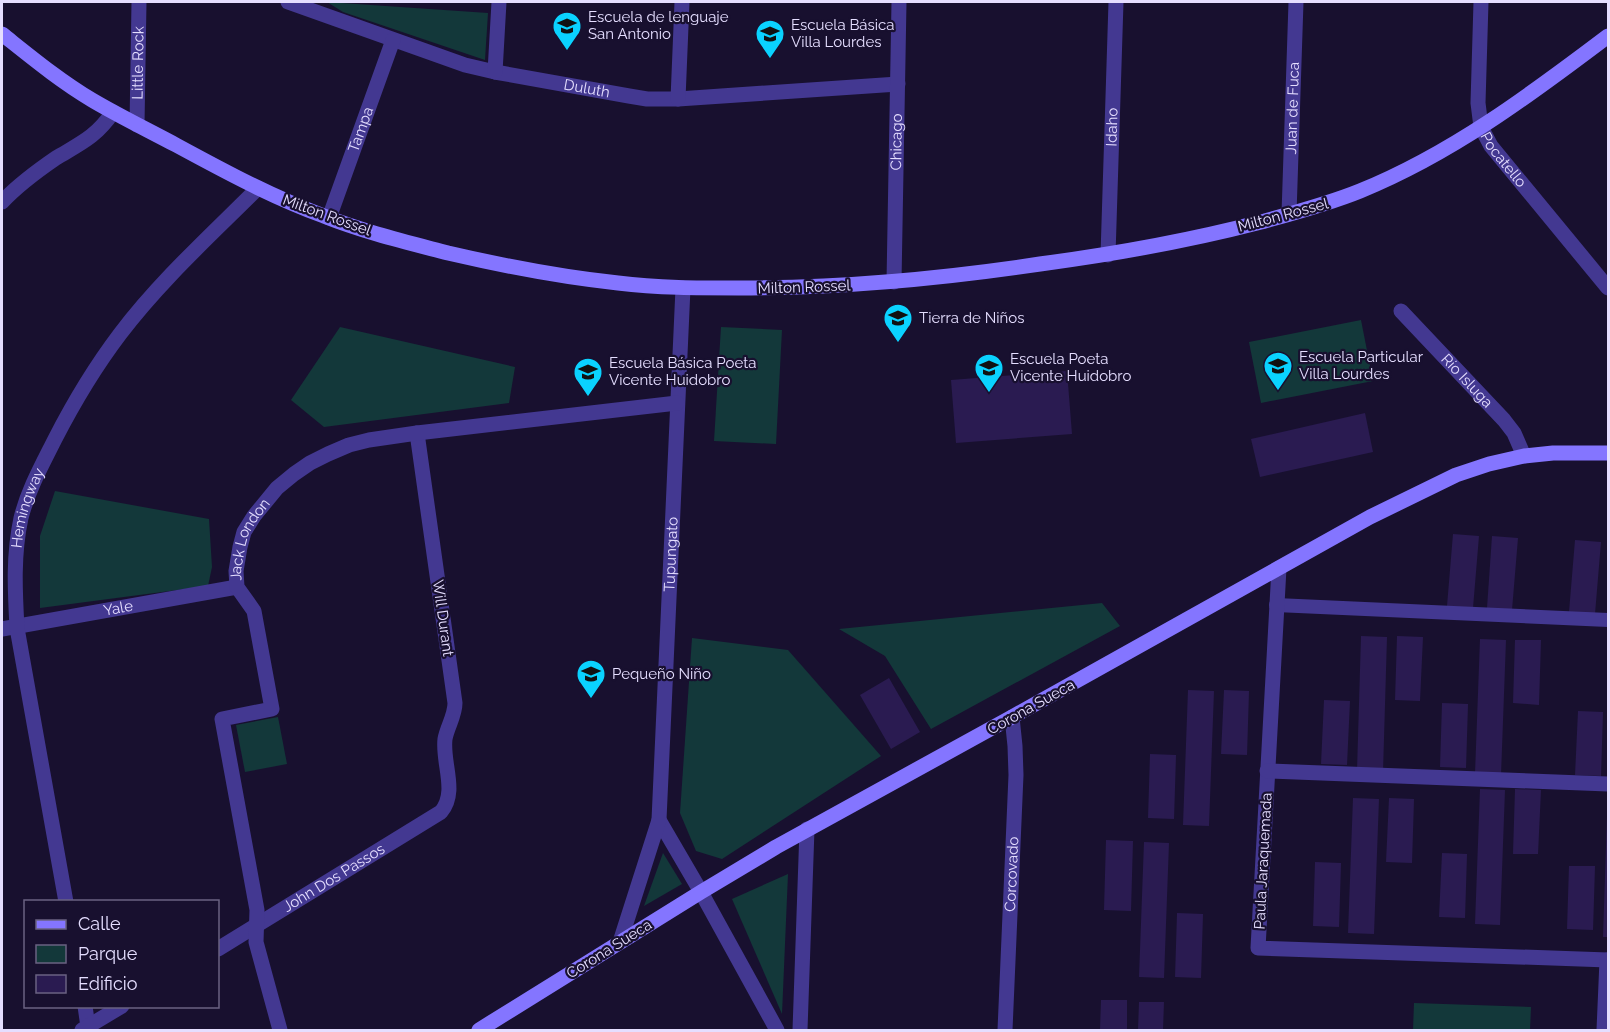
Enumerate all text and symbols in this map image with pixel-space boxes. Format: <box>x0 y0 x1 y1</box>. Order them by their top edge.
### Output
place label: Escuela de lenguaje San Antonio <box>588 8 729 43</box>
school or university icon: Escuela de lenguaje San Antonio <box>551 10 583 52</box>
place label: Escuela Básica Villa Lourdes <box>791 16 894 51</box>
school or university icon: Escuela Básica Villa Lourdes <box>754 18 786 60</box>
street label: Little Rock <box>128 26 148 100</box>
street label: Juan de Fuca <box>1282 62 1303 155</box>
street label: Duluth <box>562 75 611 101</box>
street label: Tampa <box>344 104 377 155</box>
street label: Idaho <box>1102 107 1122 147</box>
street label: Chicago <box>887 113 906 171</box>
street label: Pocatello <box>1476 129 1530 191</box>
street label: Milton Rossel <box>280 191 375 240</box>
street label: Milton Rossel <box>1236 194 1331 236</box>
street label: Milton Rossel <box>757 276 852 298</box>
school or university icon: Tierra de Niños <box>882 302 914 344</box>
place label: Tierra de Niños <box>919 309 1024 327</box>
place label: Escuela Particular Villa Lourdes <box>1299 348 1424 383</box>
place label: Escuela Poeta Vicente Huidobro <box>1010 350 1131 385</box>
school or university icon: Escuela Particular Villa Lourdes <box>1262 350 1294 392</box>
street label: Río Isluga <box>1437 350 1497 411</box>
school or university icon: Escuela Poeta Vicente Huidobro <box>973 352 1005 394</box>
place label: Escuela Básica Poeta Vicente Huidobro <box>609 354 756 389</box>
school or university icon: Escuela Básica Poeta Vicente Huidobro <box>572 356 604 398</box>
street label: Hemingway <box>7 465 48 549</box>
street label: Jack London <box>227 495 274 581</box>
street label: Tupungato <box>660 516 682 592</box>
street label: Will Durant <box>429 579 457 657</box>
street label: Yale <box>102 597 134 620</box>
school or university icon: Pequeño Niño <box>575 658 607 700</box>
place label: Pequeño Niño <box>612 665 711 683</box>
street label: Corona Sueca <box>984 676 1078 738</box>
street label: Paula Jaraquemada <box>1250 792 1276 930</box>
street label: Corcovado <box>1001 836 1022 912</box>
street label: John Dos Passos <box>280 840 388 916</box>
legend <box>24 900 219 1008</box>
text: Calle <box>78 913 121 934</box>
street label: Corona Sueca <box>563 916 655 982</box>
text: Parque <box>78 943 138 964</box>
text: Edificio <box>78 973 138 994</box>

